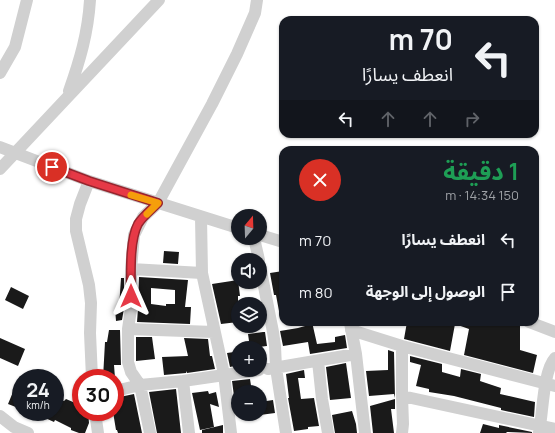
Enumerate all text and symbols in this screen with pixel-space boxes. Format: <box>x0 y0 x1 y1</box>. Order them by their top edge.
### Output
text: 70 m <box>389 20 453 58</box>
icon: left <box>467 32 519 84</box>
text: انعطف يسارًا <box>362 62 453 86</box>
icon: left <box>335 108 357 130</box>
icon: ahead <box>377 108 399 130</box>
icon: ahead <box>419 108 441 130</box>
icon: right <box>461 108 483 130</box>
pin <box>35 150 69 184</box>
text: 1 دقيقة <box>443 154 519 187</box>
icon: arrive <box>41 156 63 178</box>
button: close <box>299 159 341 201</box>
text: 150 m · 14:34 <box>445 186 519 204</box>
north arrow <box>231 209 267 245</box>
map controls <box>231 209 267 421</box>
text: انعطف يسارًا <box>401 229 485 250</box>
icon: left <box>497 229 519 251</box>
text: 70 m <box>299 230 331 251</box>
button: sound <box>231 253 267 289</box>
position arrow <box>110 275 152 317</box>
text: الوصول إلى الوجهة <box>366 281 485 302</box>
icon: arrive <box>497 281 519 303</box>
text: 80 m <box>299 282 333 303</box>
button: layers <box>231 297 267 333</box>
button: + <box>231 341 267 377</box>
speed limit sign: 30 <box>72 369 124 421</box>
text: 24 <box>26 376 50 403</box>
button: − <box>231 385 267 421</box>
text: km/h <box>26 398 50 412</box>

